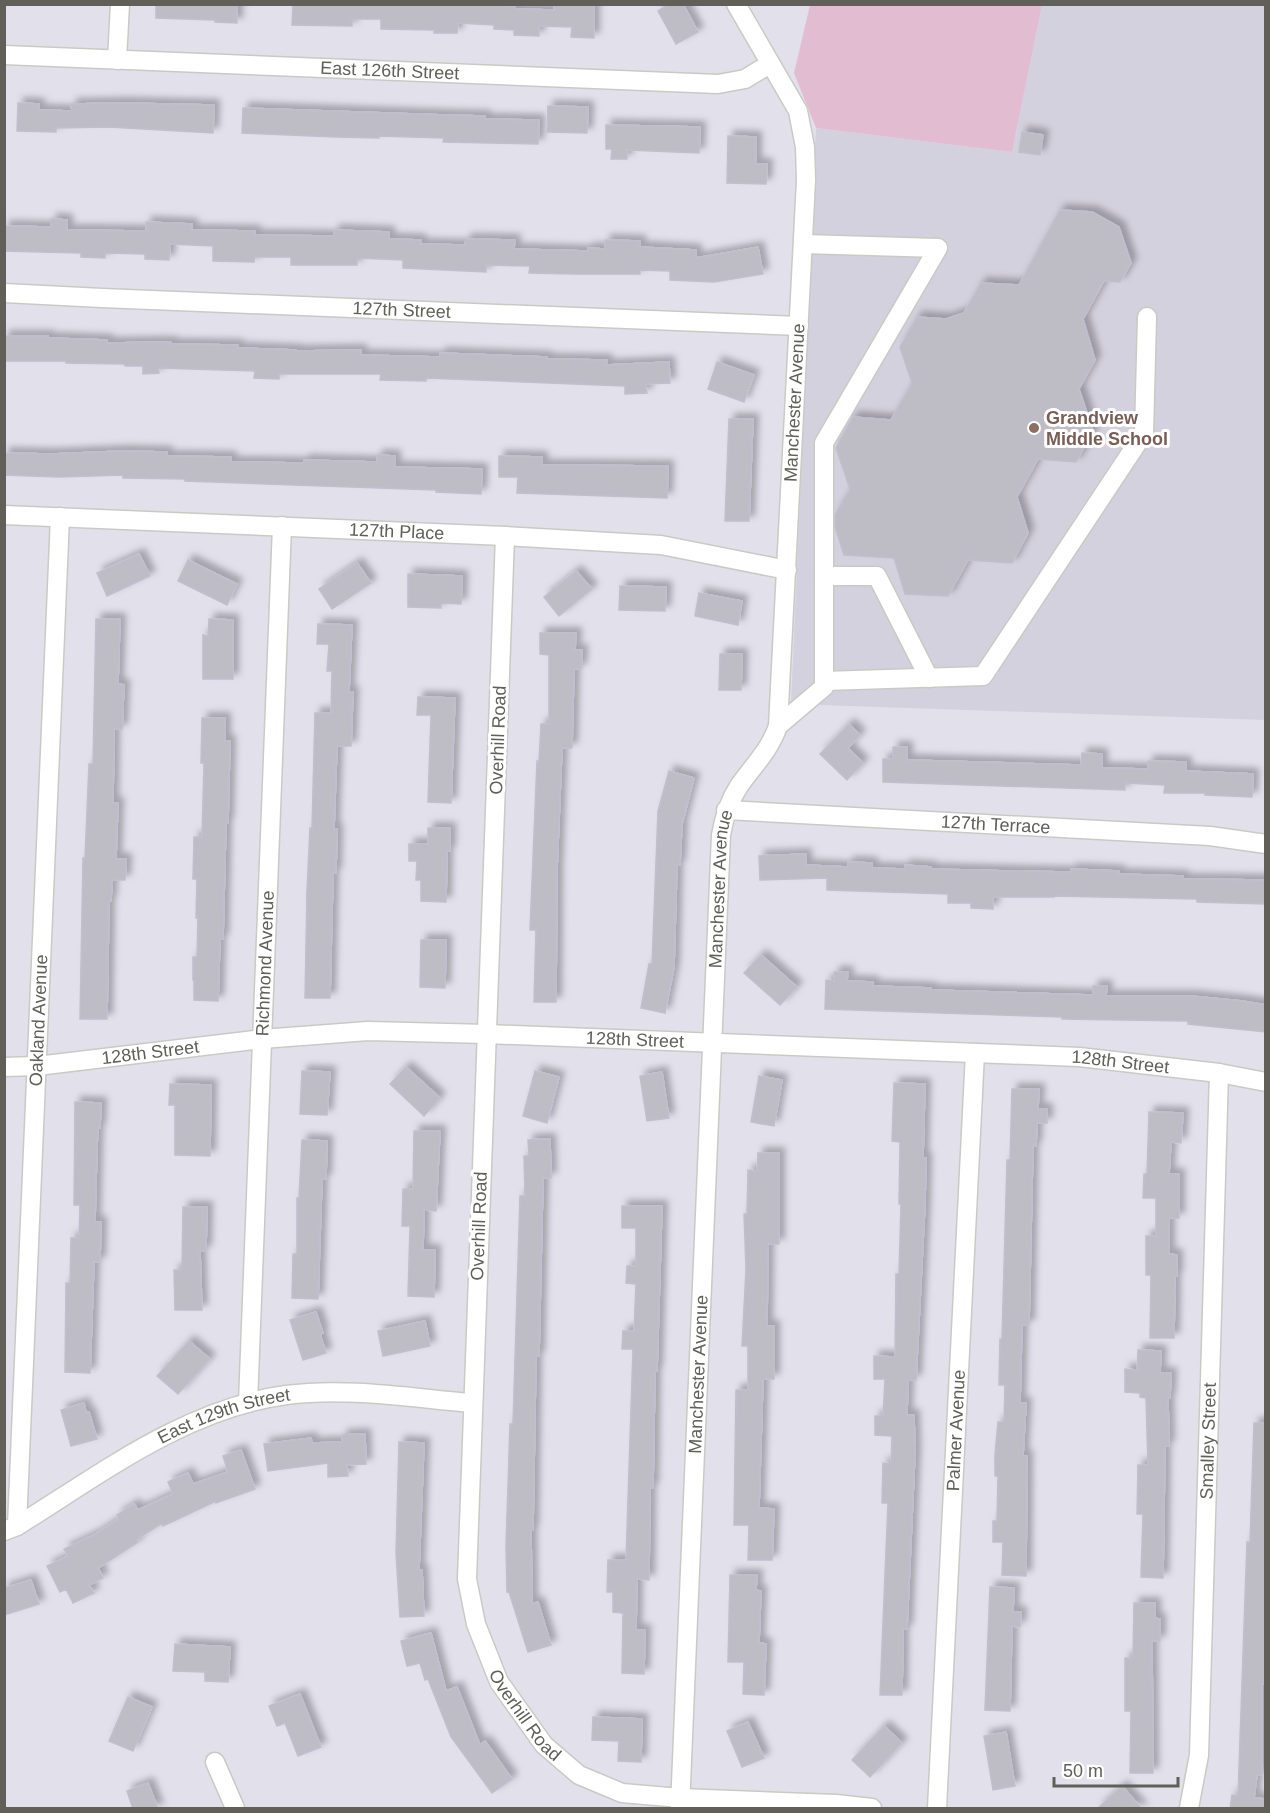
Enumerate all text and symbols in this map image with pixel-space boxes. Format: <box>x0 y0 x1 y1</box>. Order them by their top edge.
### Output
street label: East 126th Street <box>320 58 460 83</box>
street label: 127th Street <box>352 298 451 322</box>
street label: Manchester Avenue <box>781 323 809 483</box>
place label: Grandview Middle School <box>1046 408 1168 449</box>
marker: Grandview Middle School <box>1027 421 1041 435</box>
street label: 127th Place <box>349 519 445 543</box>
street label: Overhill Road <box>486 685 510 795</box>
street label: Manchester Avenue <box>705 807 737 969</box>
street label: 127th Terrace <box>940 812 1051 837</box>
street label: Richmond Avenue <box>252 890 278 1037</box>
street label: Oakland Avenue <box>26 954 51 1087</box>
street label: 128th Street <box>585 1028 684 1052</box>
street label: 128th Street <box>100 1037 200 1068</box>
street label: 128th Street <box>1071 1047 1170 1077</box>
street label: Overhill Road <box>467 1171 491 1281</box>
street label: Manchester Avenue <box>685 1295 712 1454</box>
street label: Palmer Avenue <box>943 1369 969 1492</box>
street label: Smalley Street <box>1196 1382 1220 1500</box>
street label: East 129th Street <box>154 1385 291 1448</box>
street label: Overhill Road <box>485 1667 565 1765</box>
scale bar <box>1054 1750 1178 1788</box>
text: 50 m <box>1063 1761 1103 1781</box>

